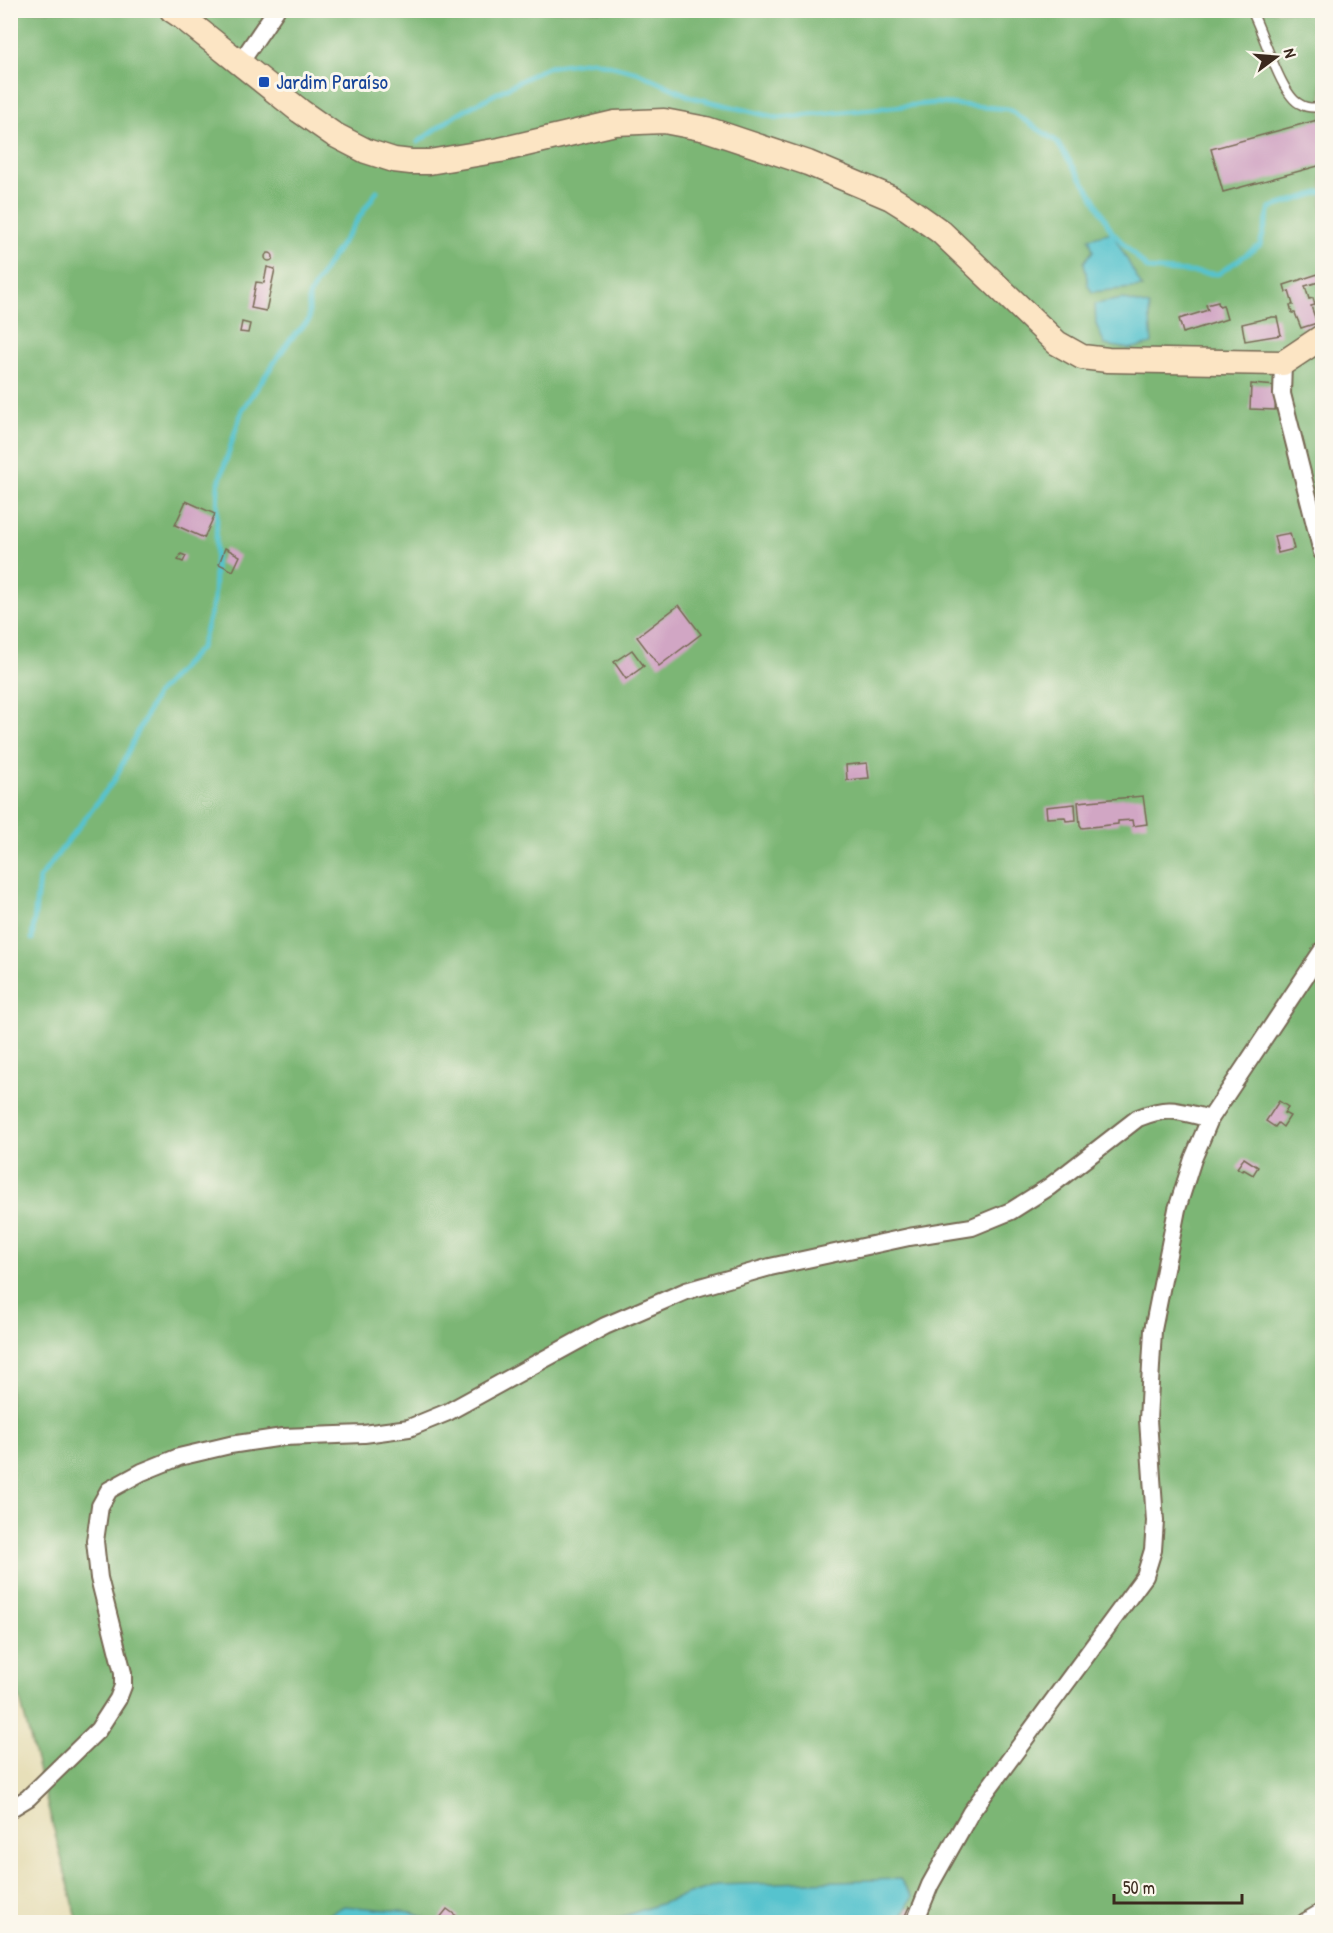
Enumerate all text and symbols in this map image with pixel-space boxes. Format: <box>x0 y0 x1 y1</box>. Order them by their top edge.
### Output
north arrow <box>1246 27 1306 87</box>
text: N <box>1279 46 1302 60</box>
place label: Jardim Paraíso <box>276 67 388 96</box>
marker: Jardim Paraíso <box>257 75 271 89</box>
scale bar <box>1114 1867 1242 1905</box>
text: 50 m <box>1123 1875 1155 1900</box>

